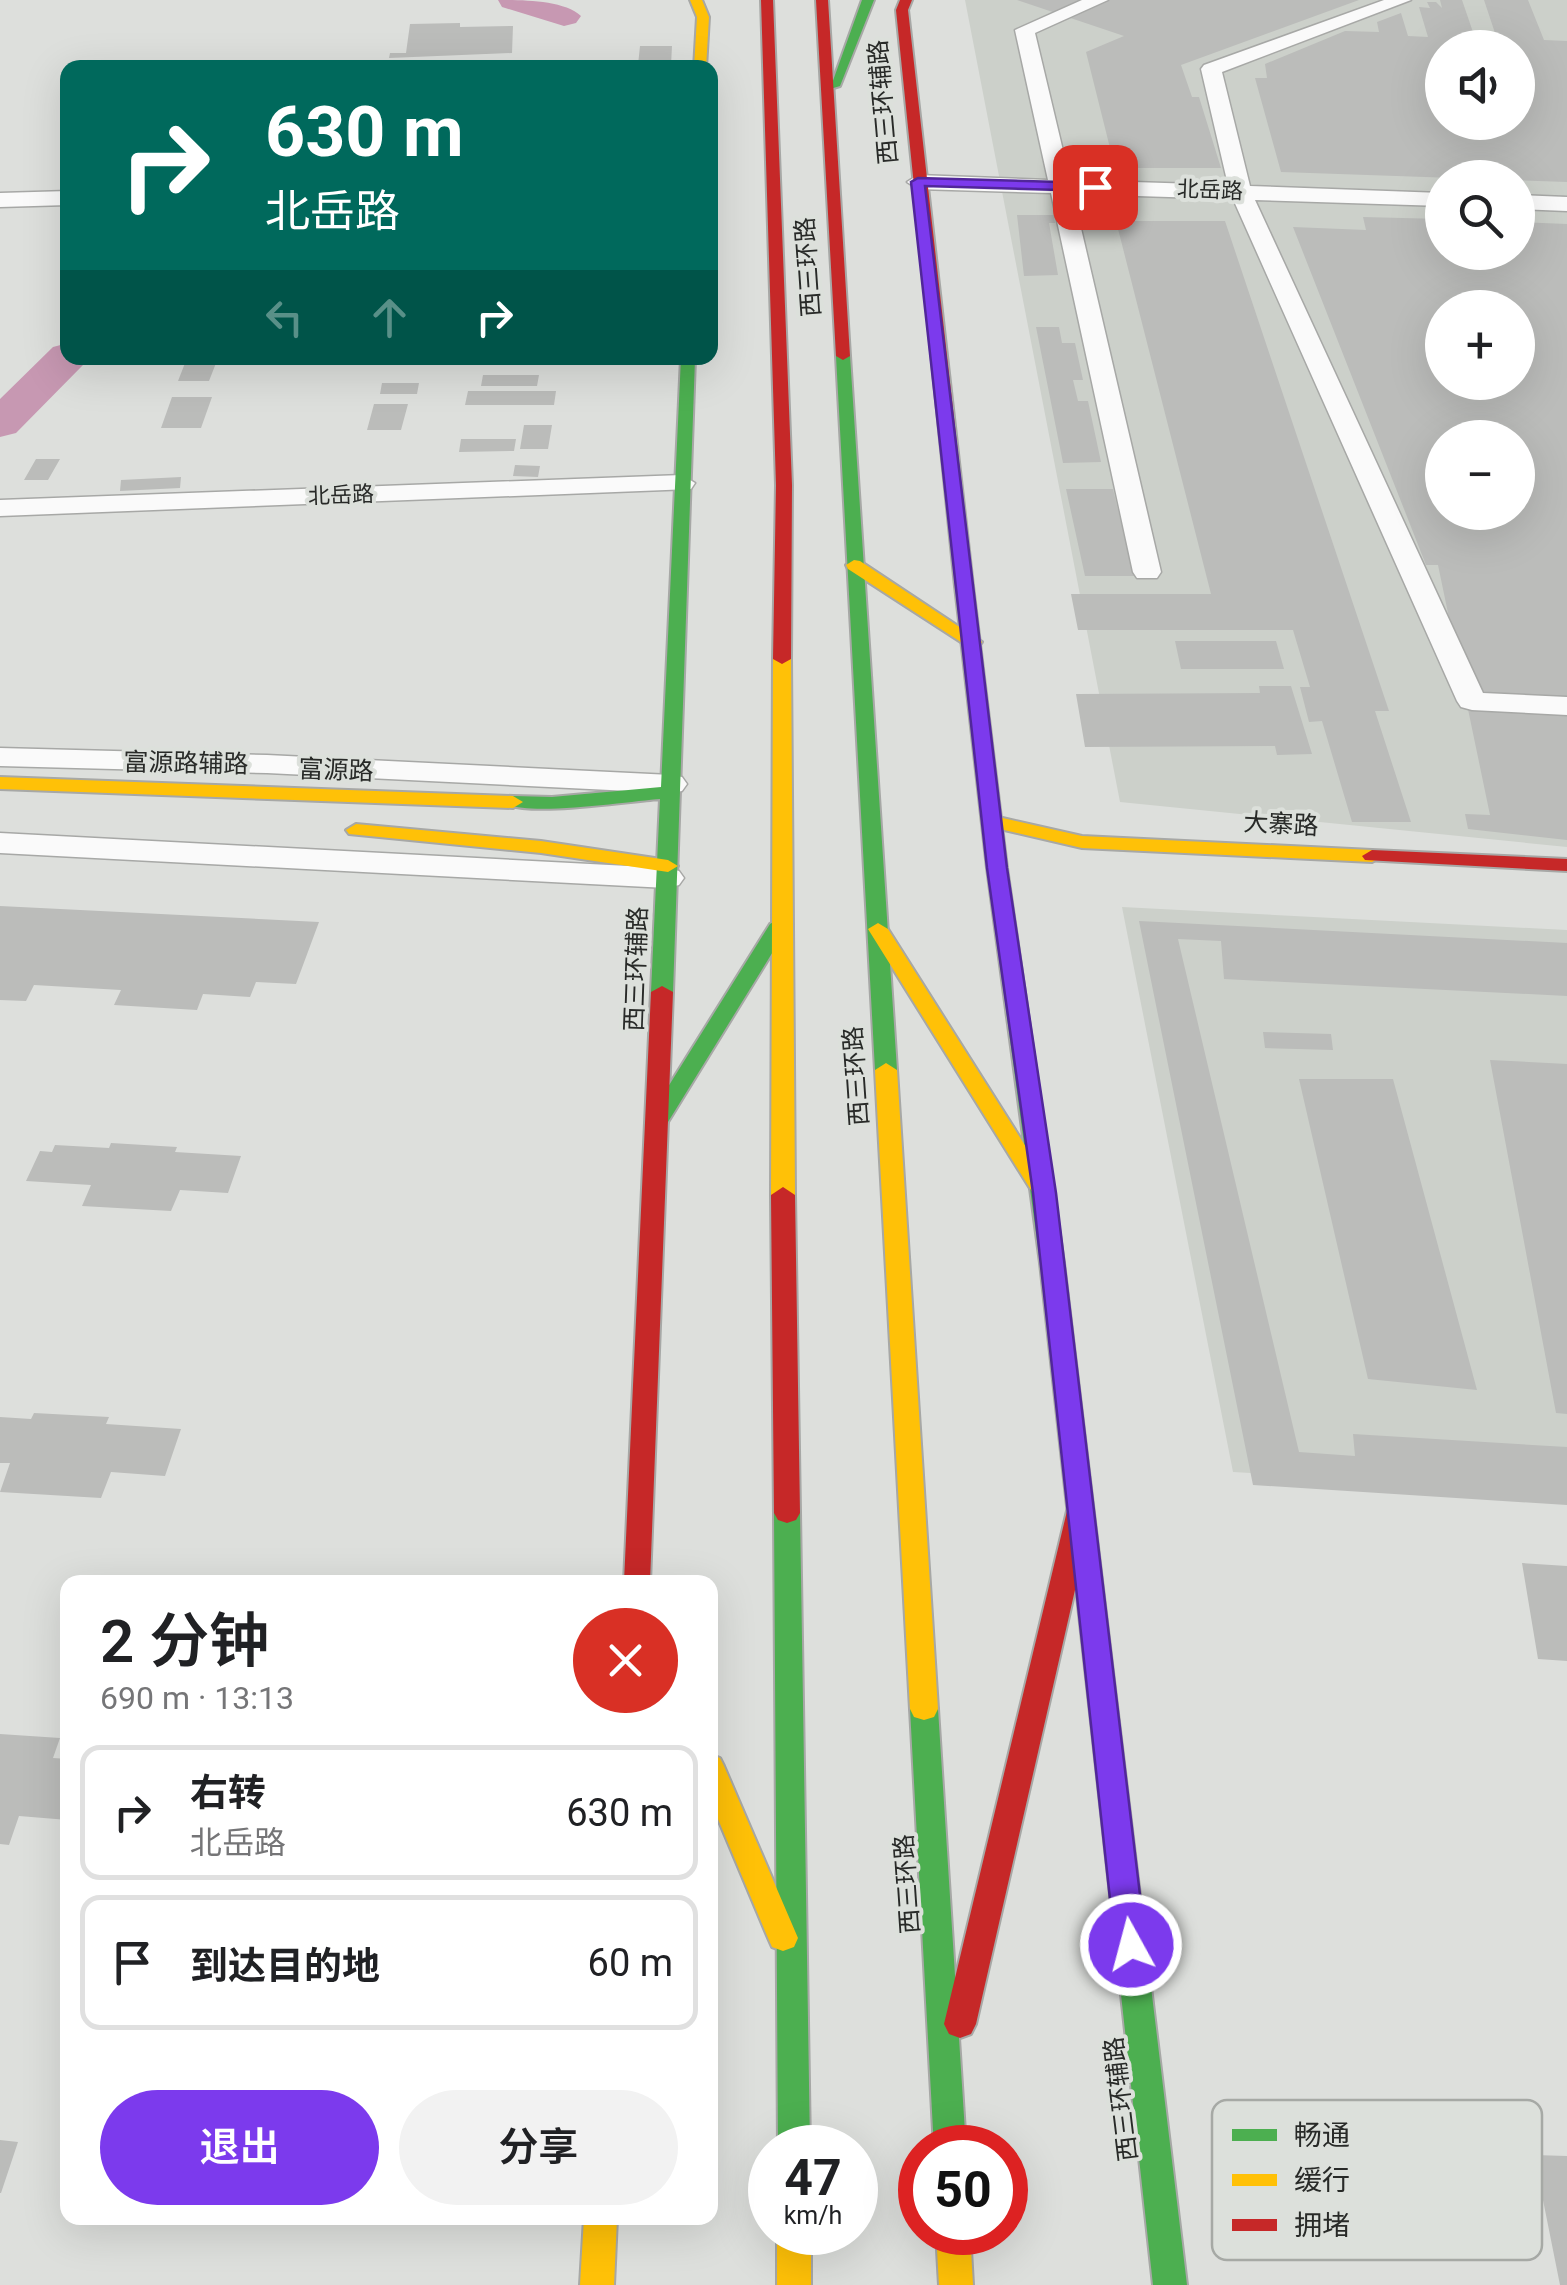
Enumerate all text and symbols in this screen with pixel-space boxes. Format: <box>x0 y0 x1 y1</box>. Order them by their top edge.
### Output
map controls <box>1425 30 1535 530</box>
button: sound <box>1425 30 1535 140</box>
street label: 西三环辅路 <box>863 38 903 166</box>
text: 630 m <box>265 91 464 173</box>
icon: right <box>100 100 230 230</box>
pin <box>1053 145 1138 230</box>
icon: arrive <box>1068 160 1123 215</box>
button: search <box>1425 160 1535 270</box>
street label: 北岳路 <box>1177 176 1243 204</box>
text: 北岳路 <box>265 185 400 238</box>
street label: 西三环路 <box>790 216 826 318</box>
icon: left <box>257 290 312 345</box>
icon: ahead <box>362 290 417 345</box>
icon: right <box>467 290 522 345</box>
button: + <box>1425 290 1535 400</box>
button: − <box>1425 420 1535 530</box>
street label: 北岳路 <box>308 481 374 509</box>
street label: 富源路辅路 <box>123 747 249 779</box>
street label: 富源路 <box>298 754 374 786</box>
street label: 大寨路 <box>1243 808 1319 840</box>
street label: 西三环辅路 <box>619 906 653 1032</box>
street label: 西三环路 <box>838 1025 874 1127</box>
text: 2 分钟 <box>100 1606 269 1677</box>
button: close <box>573 1608 678 1713</box>
text: 690 m · 13:13 <box>100 1679 294 1717</box>
text: 右转 <box>190 1771 266 1815</box>
icon: right <box>105 1785 160 1840</box>
text: 630 m <box>566 1791 673 1835</box>
text: 北岳路 <box>190 1824 286 1862</box>
street label: 西三环路 <box>889 1833 925 1935</box>
position arrow <box>1079 1893 1183 1997</box>
icon: arrive <box>105 1935 160 1990</box>
text: 60 m <box>588 1941 673 1985</box>
text: 到达目的地 <box>190 1944 380 1988</box>
street label: 西三环辅路 <box>1099 2035 1143 2163</box>
button: 退出 <box>100 2090 379 2205</box>
button: 分享 <box>399 2090 678 2205</box>
legend <box>1212 2100 1542 2260</box>
text: 畅通 <box>1294 2119 1350 2152</box>
speed limit sign: 50 <box>898 2125 1028 2255</box>
text: 47 <box>784 2149 842 2207</box>
text: 缓行 <box>1294 2164 1350 2197</box>
text: km/h <box>784 2201 842 2230</box>
text: 拥堵 <box>1294 2209 1350 2242</box>

